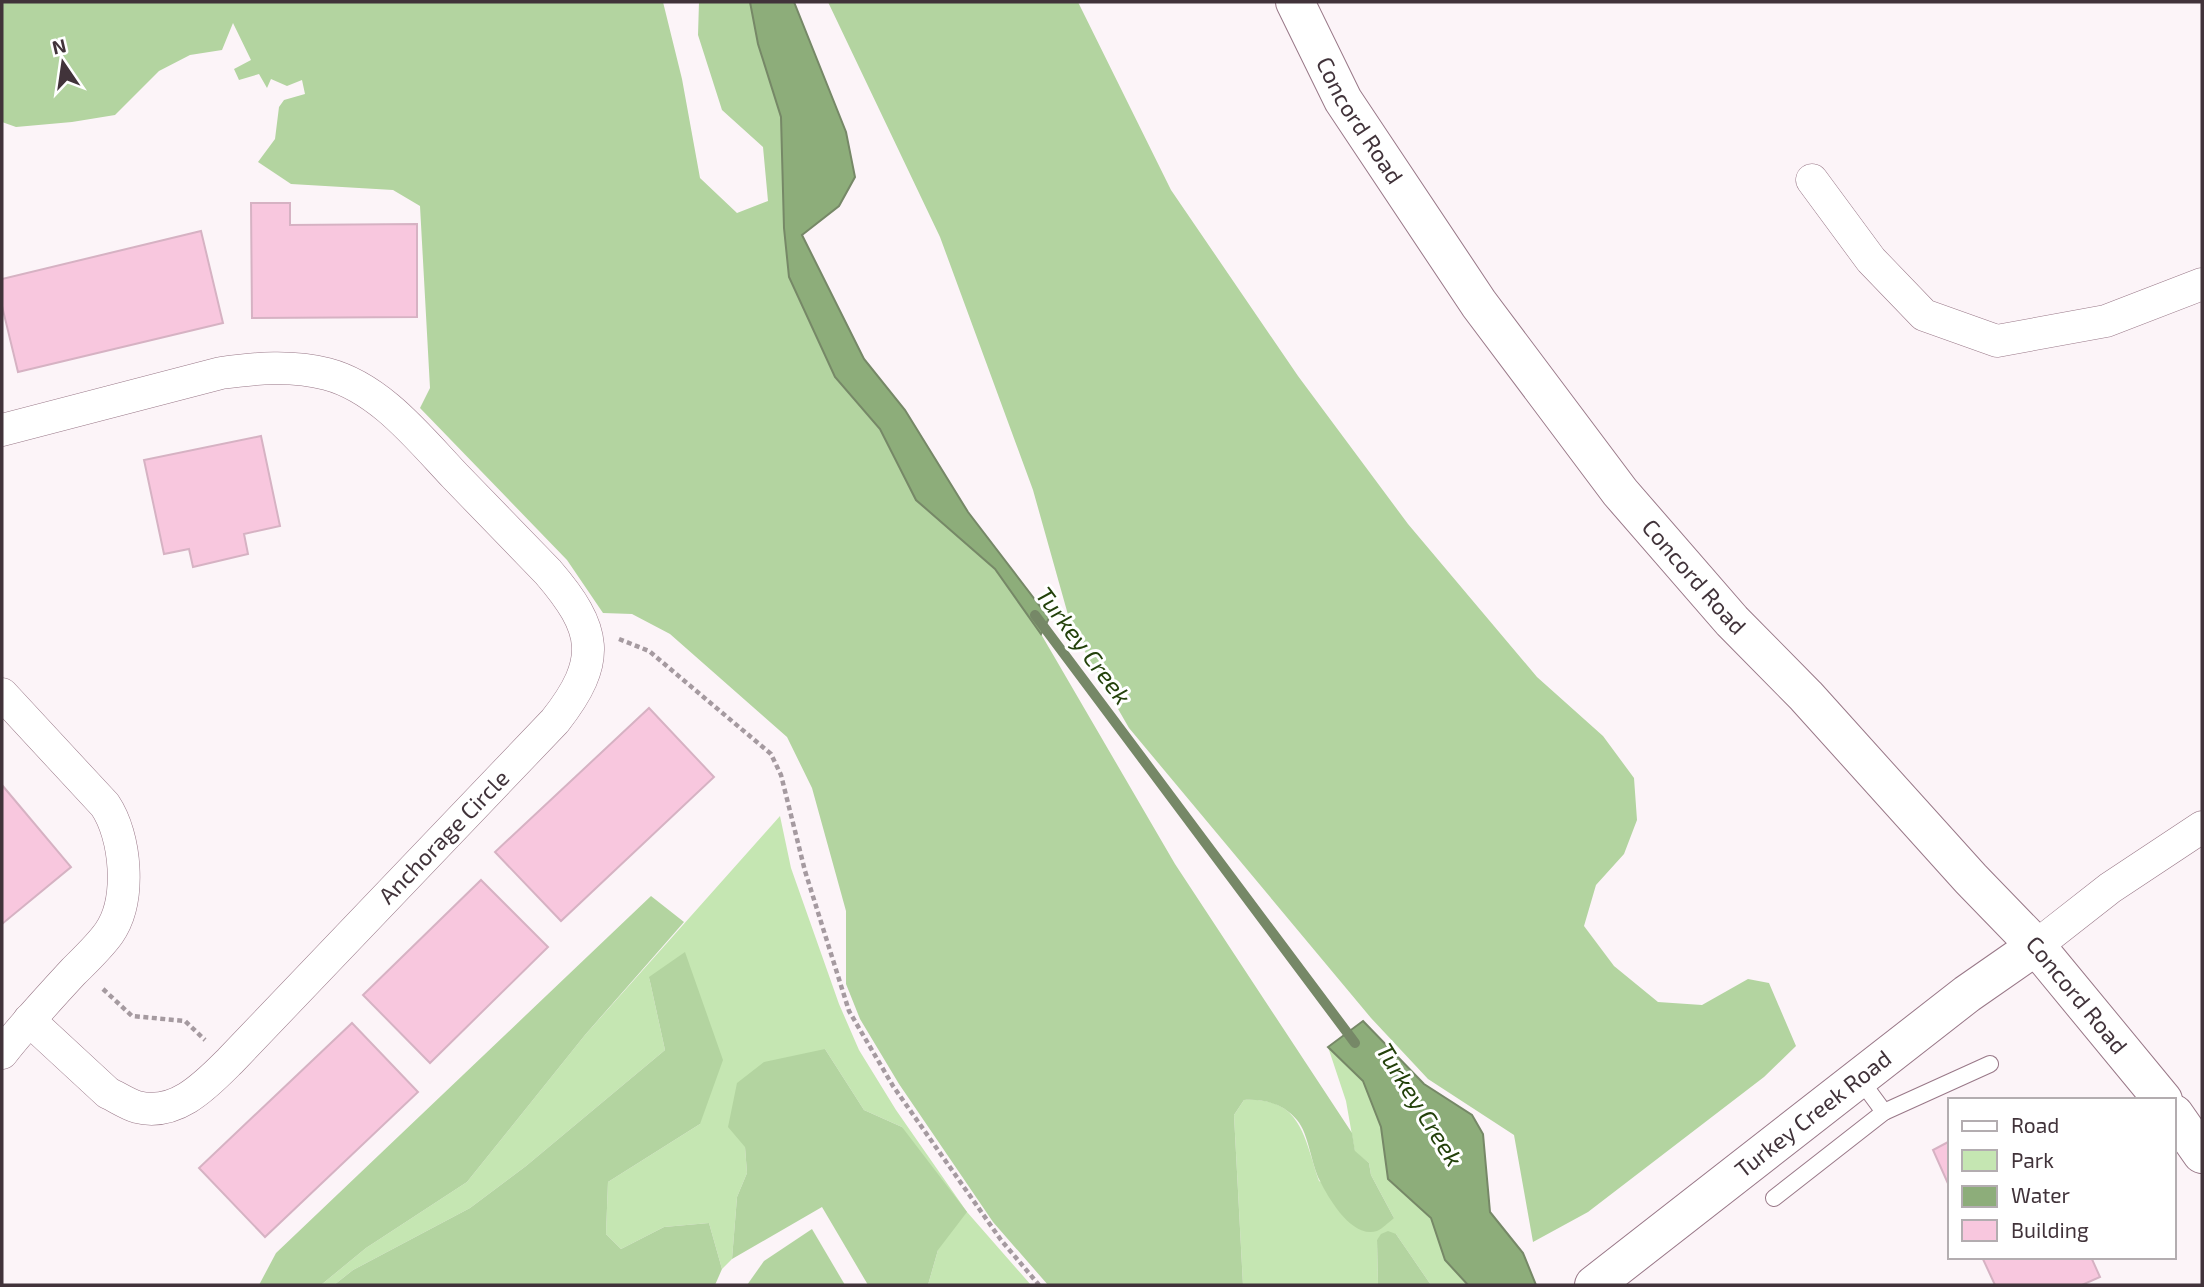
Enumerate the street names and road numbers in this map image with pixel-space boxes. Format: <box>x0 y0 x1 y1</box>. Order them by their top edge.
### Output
street label: Concord Road <box>1311 52 1410 189</box>
street label: Concord Road <box>1637 513 1752 640</box>
street label: Anchorage Circle <box>372 763 514 909</box>
street label: Concord Road <box>2021 930 2134 1059</box>
street label: Turkey Creek Road <box>1729 1044 1896 1183</box>

